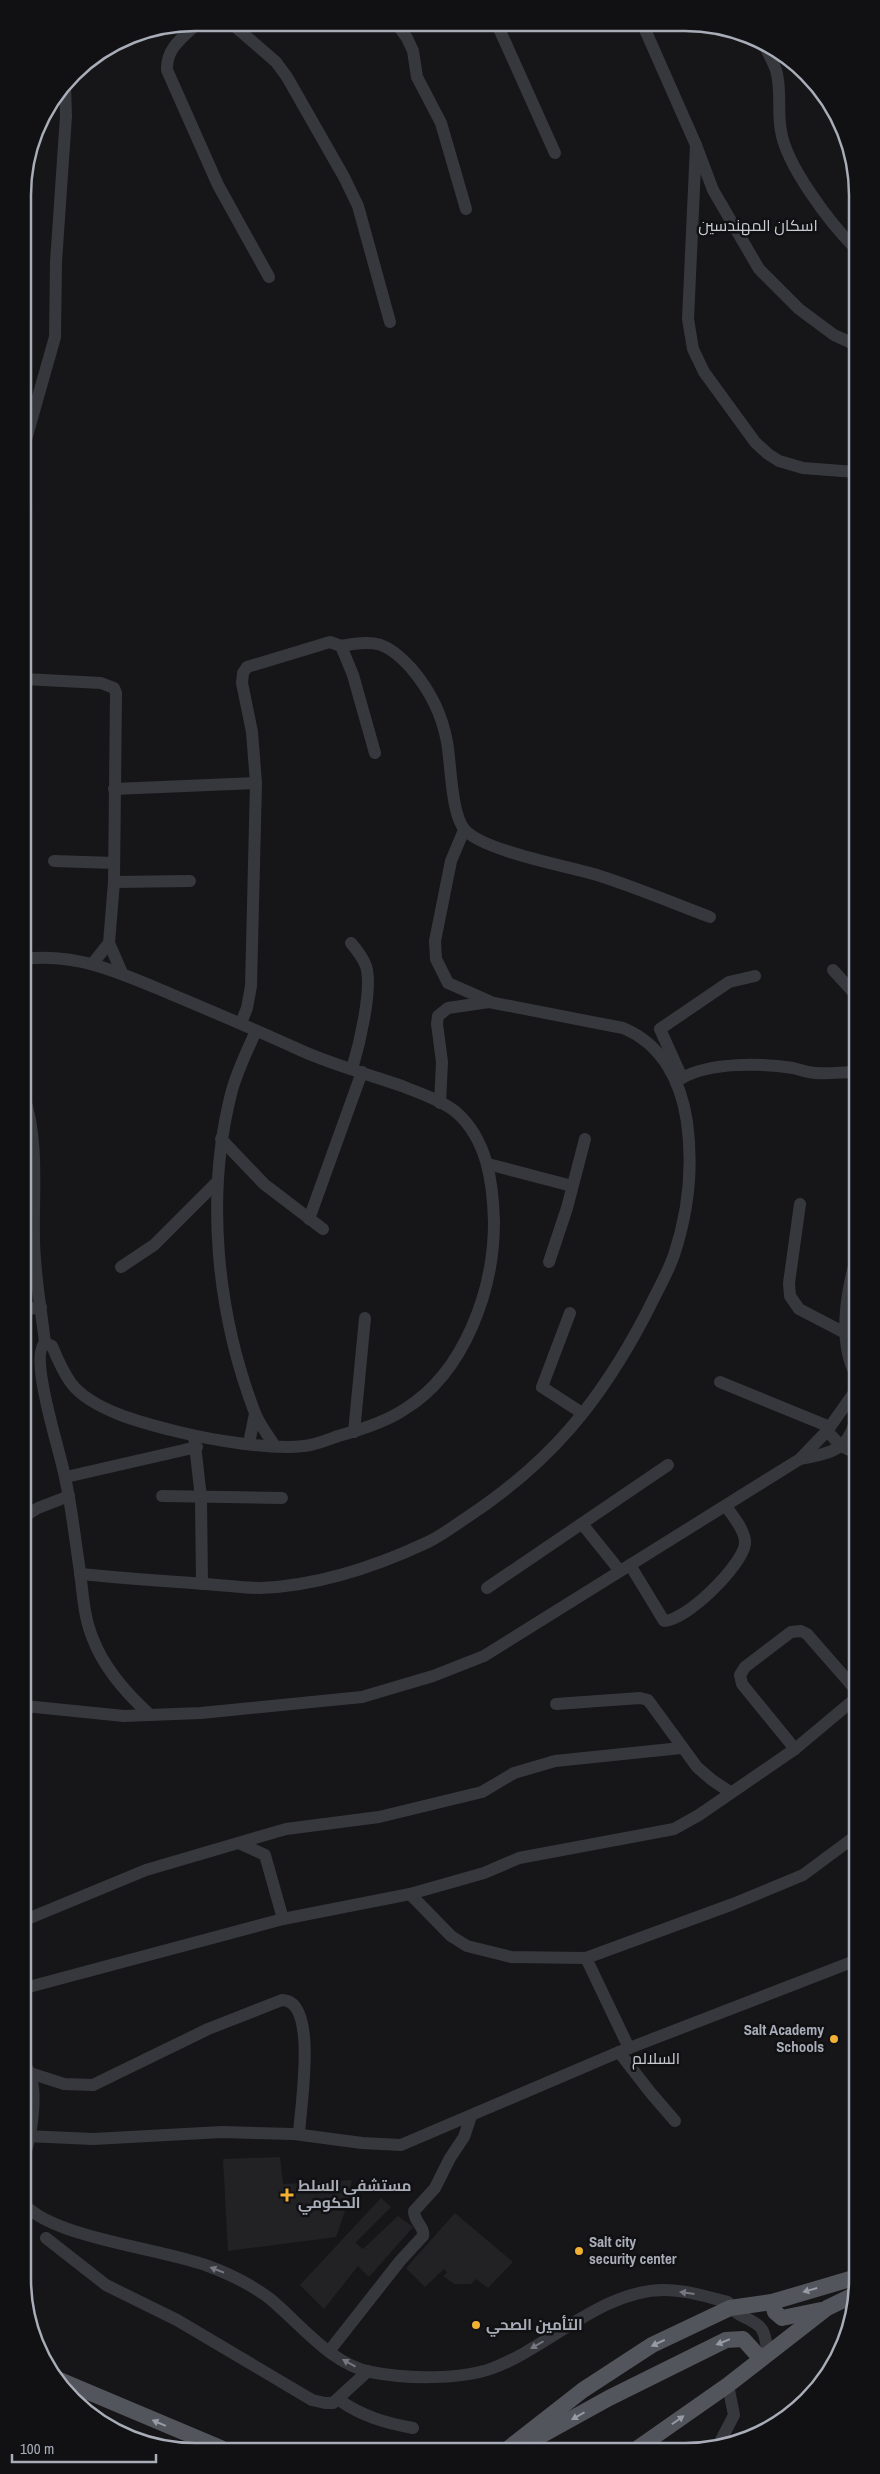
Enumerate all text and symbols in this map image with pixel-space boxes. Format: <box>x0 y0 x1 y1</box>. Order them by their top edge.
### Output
district label: اسكان المهندسين <box>698 214 818 236</box>
place label: Salt Academy Schools <box>744 2019 824 2057</box>
marker: Salt Academy Schools <box>828 2033 840 2045</box>
district label: السلالم <box>632 2047 680 2070</box>
place label: مستشفى السلط الحكومي <box>298 2175 412 2215</box>
marker: مستشفى السلط الحكومي <box>280 2188 294 2202</box>
place label: Salt city security center <box>589 2231 677 2269</box>
marker: Salt city security center <box>573 2245 585 2257</box>
one-way arrow <box>210 2265 224 2273</box>
one-way arrow <box>803 2287 818 2295</box>
one-way arrow <box>679 2289 695 2297</box>
place label: التأمين الصحي <box>486 2314 583 2337</box>
marker: التأمين الصحي <box>470 2319 482 2331</box>
one-way arrow <box>715 2338 730 2346</box>
one-way arrow <box>651 2339 665 2347</box>
one-way arrow <box>531 2340 544 2349</box>
one-way arrow <box>341 2359 356 2367</box>
one-way arrow <box>571 2411 585 2420</box>
one-way arrow <box>671 2415 685 2425</box>
one-way arrow <box>152 2418 167 2426</box>
scale bar <box>12 2432 156 2464</box>
text: 100 m <box>20 2438 54 2459</box>

